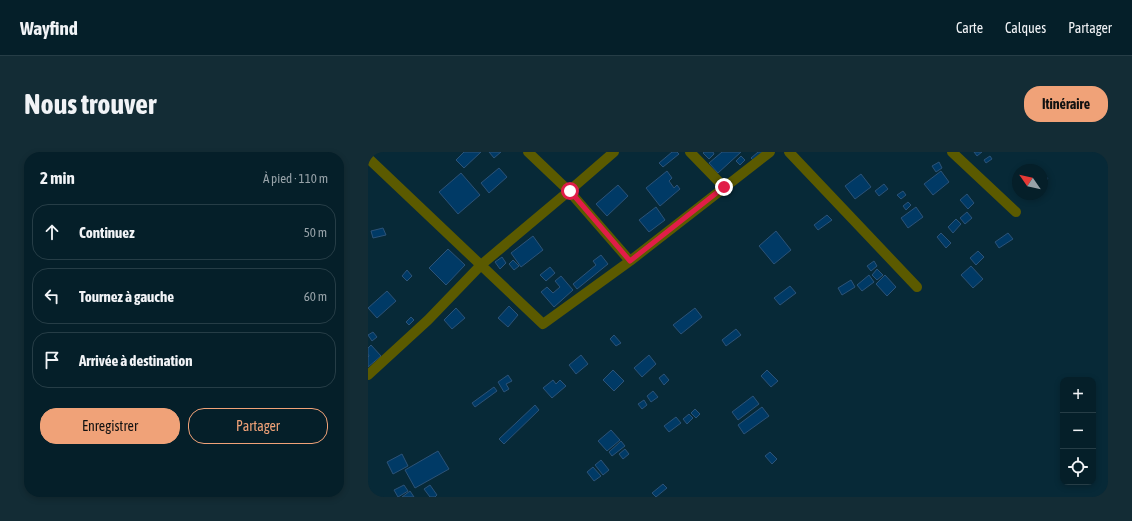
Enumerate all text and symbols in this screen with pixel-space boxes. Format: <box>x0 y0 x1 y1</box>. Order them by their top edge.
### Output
text: Wayfind <box>20 17 78 39</box>
text: Carte <box>956 20 983 36</box>
text: Calques <box>1005 20 1046 36</box>
text: Partager <box>1068 20 1112 36</box>
button: Itinéraire <box>1024 86 1108 122</box>
text: Nous trouver <box>24 88 156 120</box>
north arrow <box>1012 164 1048 200</box>
text: 2 min <box>40 168 75 188</box>
text: À pied · 110 m <box>263 171 328 186</box>
route end <box>715 178 733 196</box>
route start <box>561 182 579 200</box>
icon: ahead <box>41 221 63 243</box>
text: Continuez <box>79 224 135 241</box>
text: 50 m <box>304 225 327 240</box>
icon: left <box>41 285 63 307</box>
text: Tournez à gauche <box>79 288 174 305</box>
text: 60 m <box>304 289 327 304</box>
icon: arrive <box>41 349 63 371</box>
text: Arrivée à destination <box>79 352 193 369</box>
map controls <box>1060 377 1096 485</box>
button: + <box>1060 377 1096 413</box>
button: Enregistrer <box>40 408 180 444</box>
button: Partager <box>188 408 328 444</box>
button: − <box>1060 413 1096 449</box>
button: locate <box>1060 449 1096 485</box>

